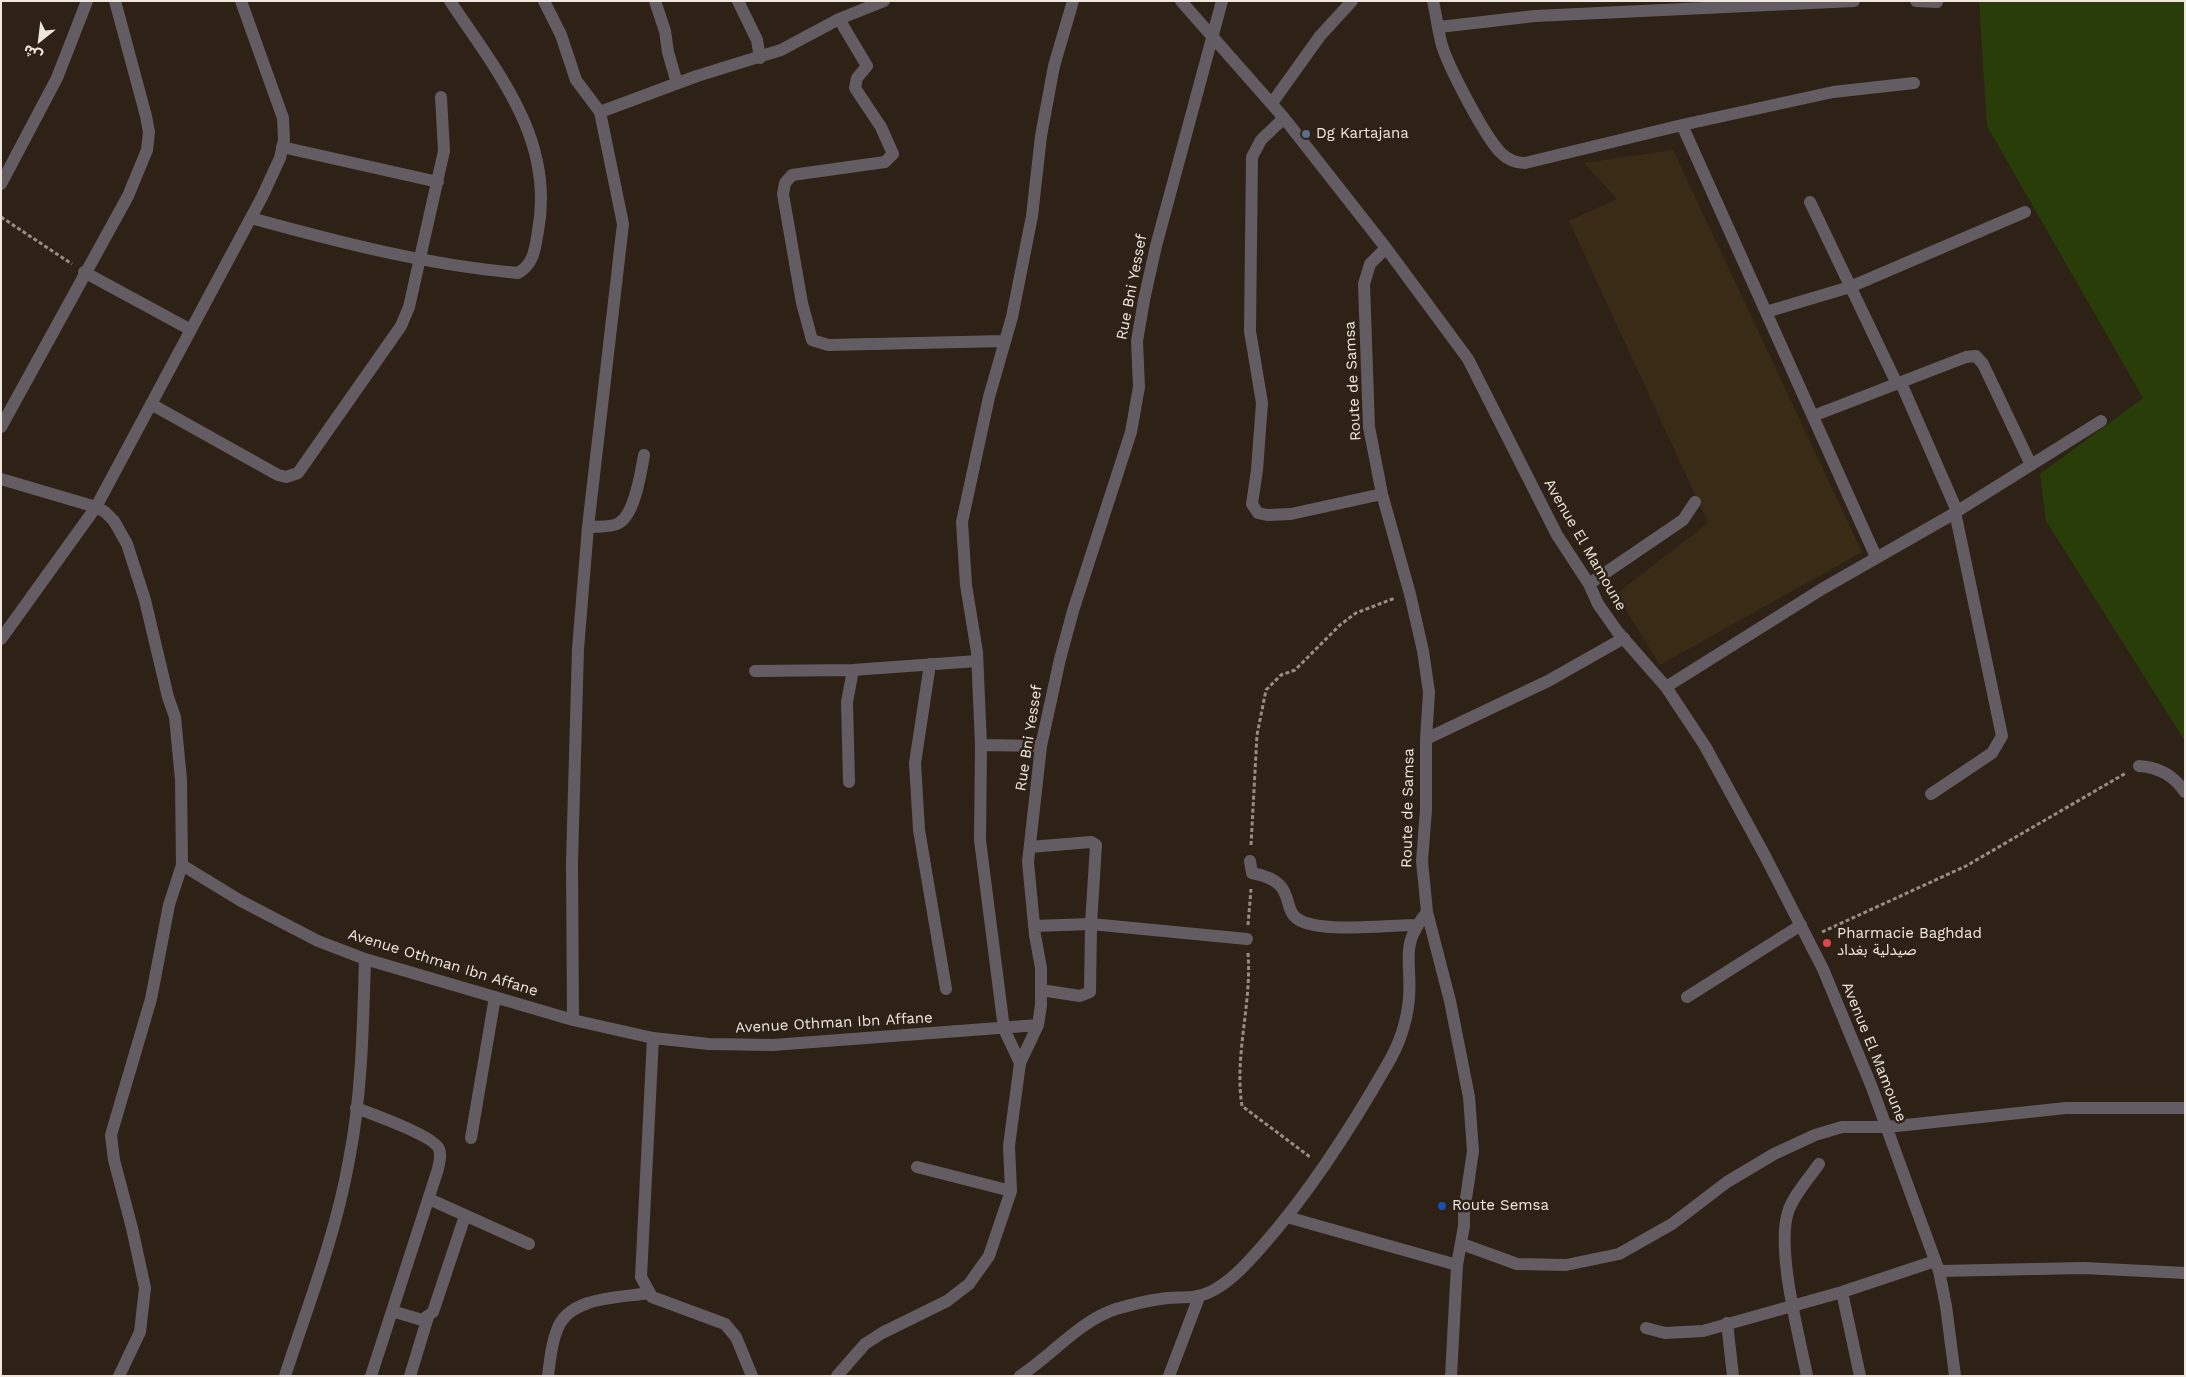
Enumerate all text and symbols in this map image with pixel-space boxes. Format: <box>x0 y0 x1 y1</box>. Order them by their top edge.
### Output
north arrow <box>15 15 65 65</box>
text: ش <box>20 41 45 65</box>
place label: Dg Kartajana <box>1316 125 1409 143</box>
marker: Dg Kartajana <box>1300 128 1312 140</box>
street label: Rue Bni Yessef <box>1113 233 1151 341</box>
street label: Route de Samsa <box>1341 321 1365 441</box>
street label: Avenue El Mamoune <box>1540 476 1630 614</box>
street label: Rue Bni Yessef <box>1012 684 1046 792</box>
street label: Route de Samsa <box>1398 748 1418 868</box>
place label: Pharmacie Baghdad صيدلية بغداد <box>1837 925 1982 960</box>
street label: Avenue Othman Ibn Affane <box>346 926 540 1000</box>
marker: Pharmacie Baghdad صيدلية بغداد <box>1821 937 1833 949</box>
street label: Avenue El Mamoune <box>1838 979 1910 1125</box>
street label: Avenue Othman Ibn Affane <box>735 1009 933 1037</box>
place label: Route Semsa <box>1452 1197 1549 1215</box>
marker: Route Semsa <box>1436 1200 1448 1212</box>

